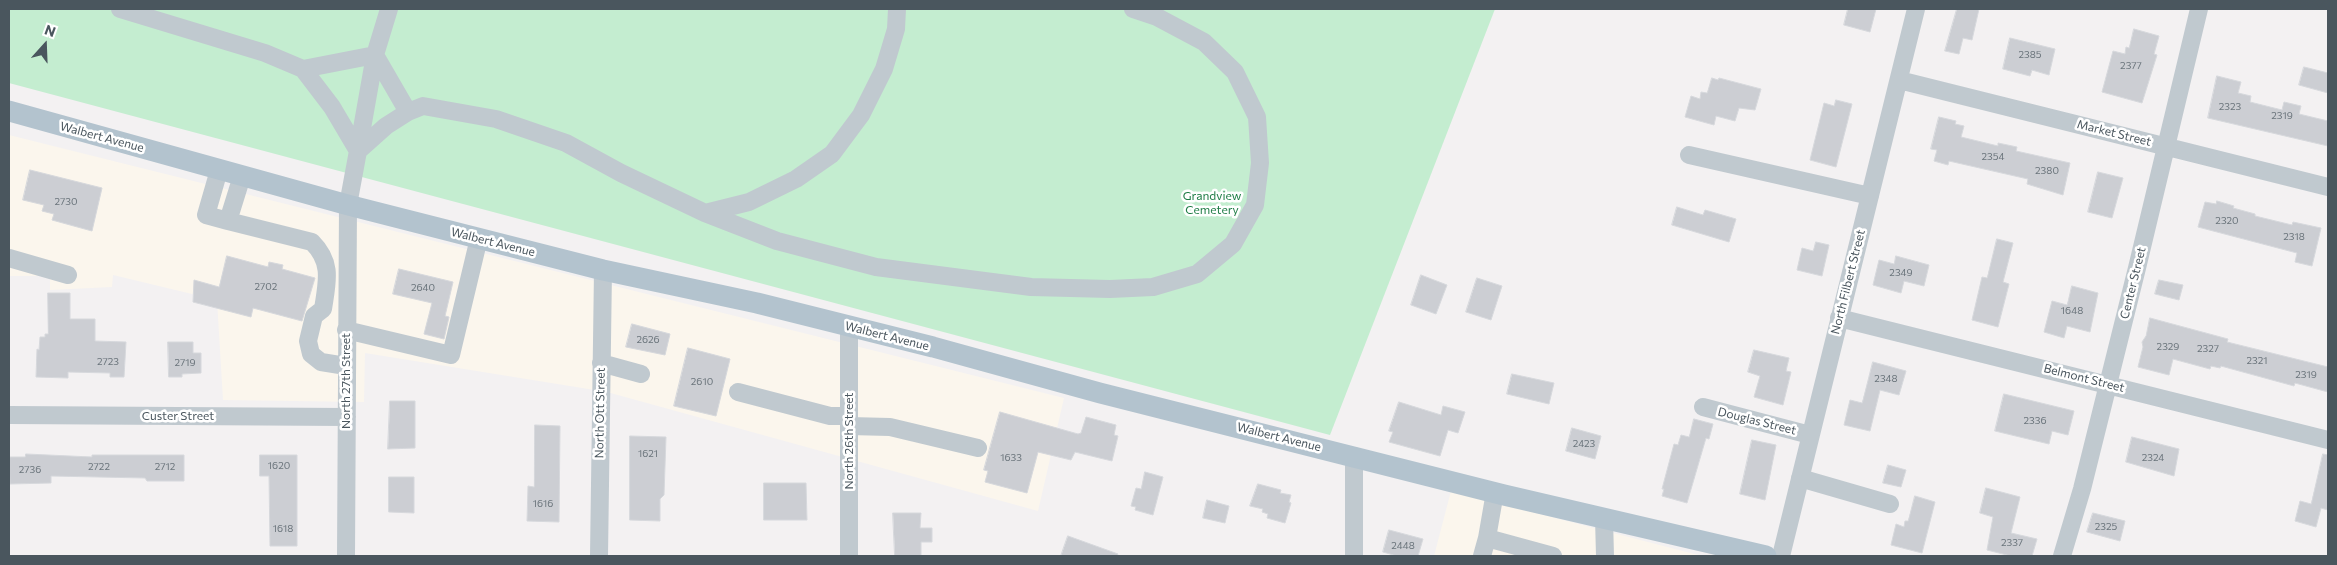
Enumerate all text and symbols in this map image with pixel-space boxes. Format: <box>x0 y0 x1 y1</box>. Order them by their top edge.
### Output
north arrow <box>20 20 70 70</box>
text: N <box>42 21 58 40</box>
house number: 2385 <box>2018 49 2042 61</box>
house number: 2377 <box>2120 60 2142 72</box>
house number: 2323 <box>2219 101 2241 113</box>
house number: 2319 <box>2271 110 2293 122</box>
street label: Market Street <box>2075 117 2153 149</box>
street label: Walbert Avenue <box>58 119 146 155</box>
house number: 2354 <box>1982 151 2004 163</box>
house number: 2380 <box>2035 165 2059 177</box>
park label: Grandview Cemetery <box>1183 189 1241 217</box>
house number: 2730 <box>54 196 78 208</box>
house number: 2320 <box>2215 215 2239 227</box>
street label: Walbert Avenue <box>449 225 537 259</box>
street label: North Filbert Street <box>1828 228 1868 336</box>
house number: 2318 <box>2283 231 2305 243</box>
street label: Center Street <box>2117 246 2149 320</box>
house number: 2349 <box>1889 267 1913 279</box>
house number: 2702 <box>255 281 277 293</box>
house number: 2640 <box>411 282 435 294</box>
house number: 1648 <box>2061 305 2083 317</box>
street label: Walbert Avenue <box>843 319 931 353</box>
street label: North 27th Street <box>339 333 353 429</box>
house number: 2626 <box>636 334 660 346</box>
house number: 2329 <box>2157 341 2179 353</box>
house number: 2327 <box>2197 343 2219 355</box>
house number: 2321 <box>2246 355 2268 367</box>
house number: 2723 <box>97 356 119 368</box>
house number: 2719 <box>174 357 196 369</box>
street label: Belmont Street <box>2042 361 2126 395</box>
street label: North Ott Street <box>592 367 608 459</box>
house number: 2319 <box>2295 369 2317 381</box>
house number: 2348 <box>1874 373 1898 385</box>
house number: 2610 <box>691 376 713 388</box>
street label: North 26th Street <box>842 392 856 490</box>
street label: Douglas Street <box>1716 404 1798 438</box>
street label: Custer Street <box>142 409 214 423</box>
house number: 2336 <box>2024 415 2046 427</box>
street label: Walbert Avenue <box>1235 420 1323 454</box>
house number: 2423 <box>1573 438 1595 450</box>
house number: 1621 <box>638 448 658 460</box>
house number: 1633 <box>1000 452 1022 464</box>
house number: 2324 <box>2142 452 2164 464</box>
house number: 1620 <box>268 460 290 472</box>
house number: 2722 <box>88 461 110 473</box>
house number: 2712 <box>155 461 175 473</box>
house number: 2736 <box>19 464 41 476</box>
house number: 1616 <box>533 498 553 510</box>
house number: 2325 <box>2095 521 2117 533</box>
house number: 1618 <box>273 523 293 535</box>
house number: 2337 <box>2001 537 2023 549</box>
house number: 2448 <box>1391 540 1415 552</box>

